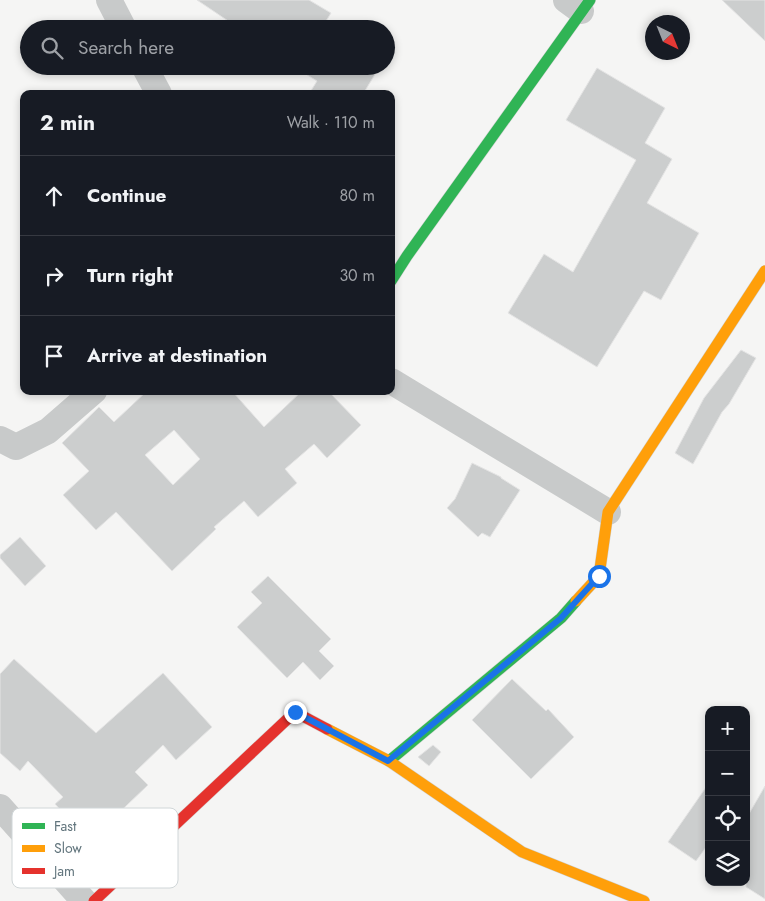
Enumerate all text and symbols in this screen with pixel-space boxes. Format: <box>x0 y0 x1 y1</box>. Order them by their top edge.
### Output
north arrow <box>645 15 690 60</box>
search box <box>20 20 395 75</box>
icon: search <box>38 34 66 62</box>
text: Search here <box>78 34 174 61</box>
text: 2 min <box>40 108 95 138</box>
text: Walk · 110 m <box>287 111 375 134</box>
icon: ahead <box>40 182 68 210</box>
text: Continue <box>87 182 166 209</box>
text: 80 m <box>339 184 375 207</box>
icon: right <box>40 262 68 290</box>
text: Turn right <box>87 262 173 289</box>
text: 30 m <box>339 264 375 287</box>
icon: arrive <box>40 342 68 370</box>
text: Arrive at destination <box>87 342 267 369</box>
route start <box>588 565 611 588</box>
route end <box>284 701 307 724</box>
map controls <box>705 706 750 886</box>
button: + <box>705 706 750 751</box>
button: − <box>705 751 750 796</box>
button: locate <box>705 796 750 841</box>
legend <box>12 808 178 888</box>
text: Fast <box>54 816 77 836</box>
text: Slow <box>54 838 82 858</box>
button: layers <box>705 841 750 886</box>
text: Jam <box>52 861 75 881</box>

